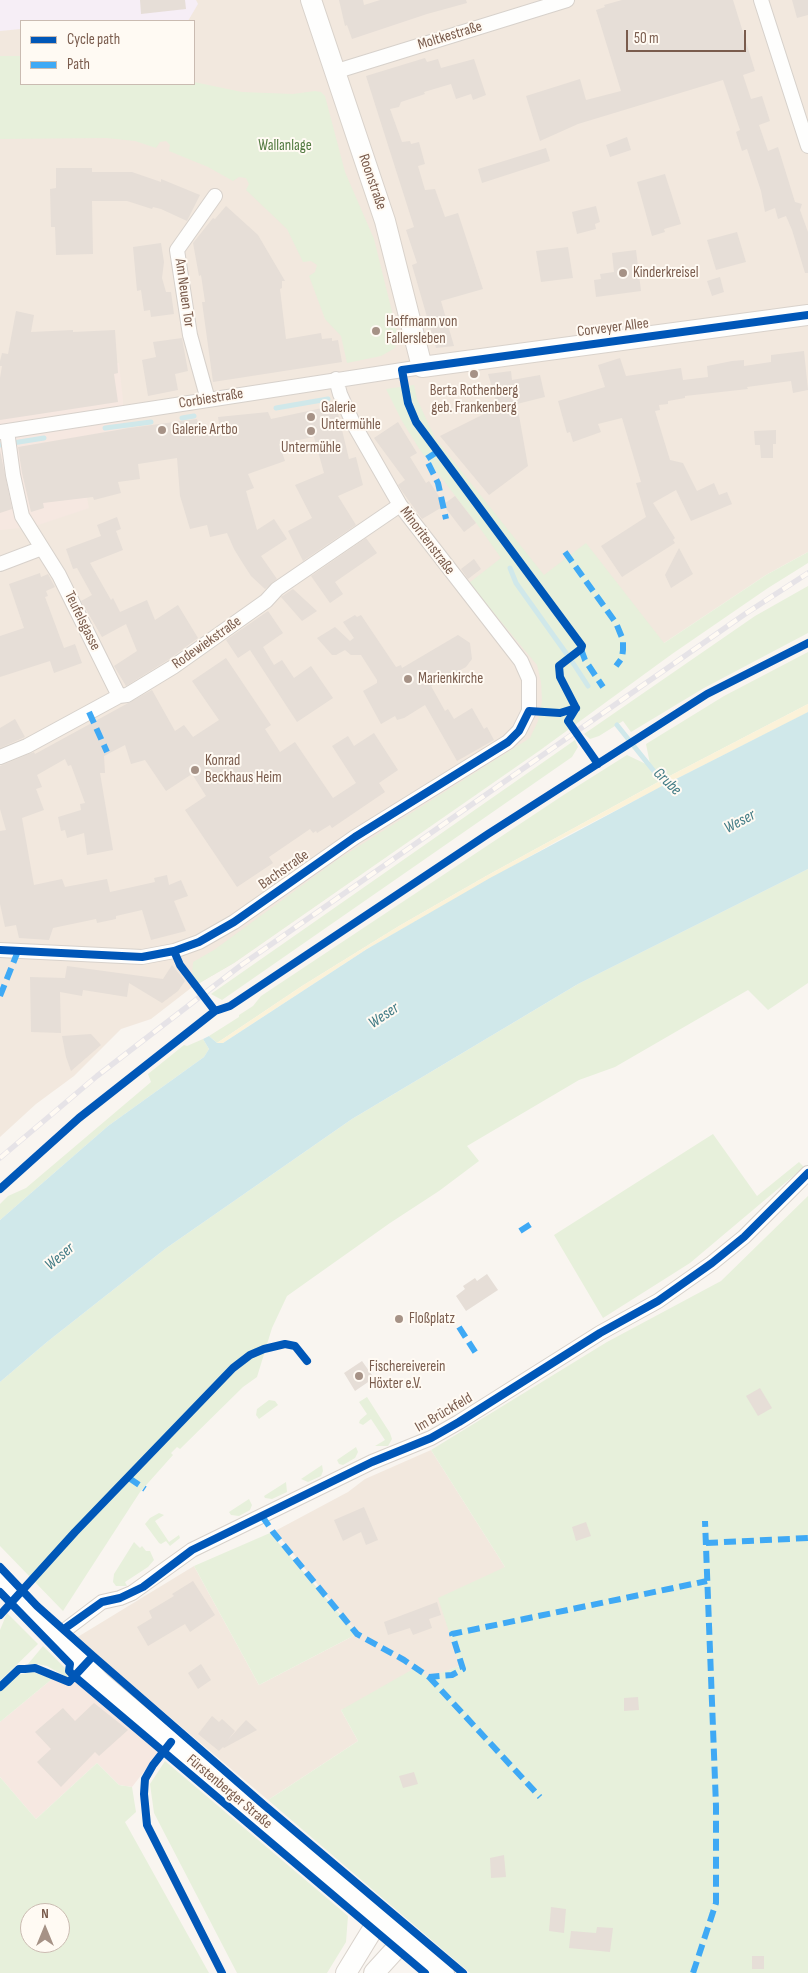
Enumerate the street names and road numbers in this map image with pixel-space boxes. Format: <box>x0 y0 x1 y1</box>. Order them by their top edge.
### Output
street label: Moltkestraße <box>416 18 484 54</box>
street label: Roonstraße <box>354 152 390 212</box>
street label: Am Neuen Tor <box>170 258 198 328</box>
street label: Corveyer Allee <box>576 315 650 341</box>
street label: Corbiestraße <box>178 385 244 413</box>
street label: Minoritenstraße <box>396 503 458 579</box>
street label: Teufelsgasse <box>60 588 104 654</box>
street label: Rodewiekstraße <box>169 613 245 673</box>
street label: Bachstraße <box>255 846 313 894</box>
street label: Im Brückfeld <box>412 1389 476 1437</box>
street label: Fürstenberger Straße <box>183 1751 275 1833</box>

